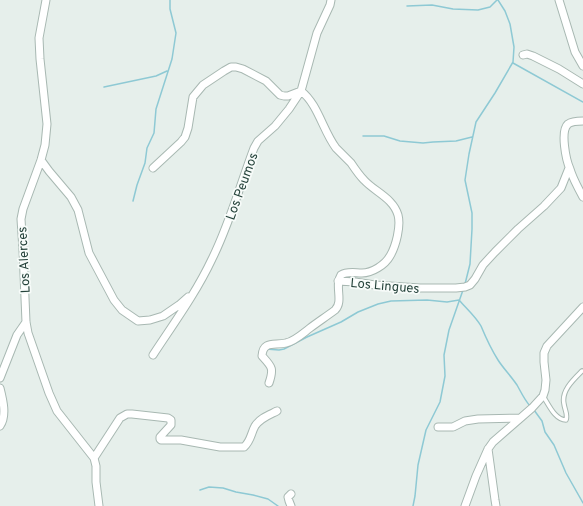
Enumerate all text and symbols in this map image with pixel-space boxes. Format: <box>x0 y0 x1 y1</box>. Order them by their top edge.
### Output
street label: Los Peumos <box>223 151 262 223</box>
street label: Los Alerces <box>15 226 35 294</box>
street label: Los Lingues <box>350 276 420 298</box>

